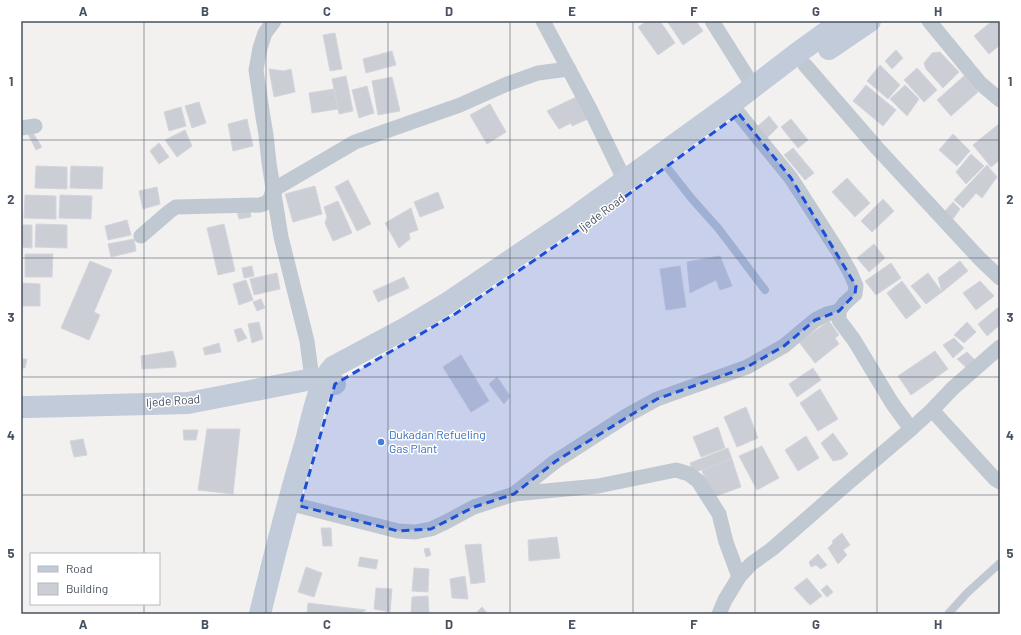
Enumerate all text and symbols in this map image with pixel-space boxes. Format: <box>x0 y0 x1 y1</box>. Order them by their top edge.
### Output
text: A <box>79 3 88 19</box>
text: B <box>201 3 209 19</box>
text: C <box>323 3 331 19</box>
text: D <box>445 3 453 19</box>
text: E <box>568 3 576 19</box>
text: F <box>690 3 698 19</box>
text: G <box>812 3 820 19</box>
text: H <box>934 3 942 19</box>
text: 1 <box>9 73 13 89</box>
text: 1 <box>1008 73 1012 89</box>
street label: Ijede Road <box>575 190 627 234</box>
text: 2 <box>7 191 15 207</box>
text: 2 <box>1006 191 1014 207</box>
text: 3 <box>7 309 15 325</box>
text: 3 <box>1006 309 1014 325</box>
street label: Ijede Road <box>145 391 201 409</box>
text: 4 <box>7 427 15 443</box>
place label: Dukadan Refueling Gas Plant <box>389 427 486 455</box>
text: 4 <box>1006 427 1014 443</box>
marker: Dukadan Refueling Gas Plant <box>376 437 386 447</box>
text: 5 <box>7 545 15 561</box>
text: 5 <box>1006 545 1014 561</box>
legend <box>30 553 160 605</box>
text: Road <box>66 561 93 575</box>
text: Building <box>66 581 108 595</box>
text: A <box>79 616 88 632</box>
text: B <box>201 616 209 632</box>
text: C <box>323 616 331 632</box>
text: D <box>445 616 453 632</box>
text: E <box>568 616 576 632</box>
text: F <box>690 616 698 632</box>
text: G <box>812 616 820 632</box>
text: H <box>934 616 942 632</box>

